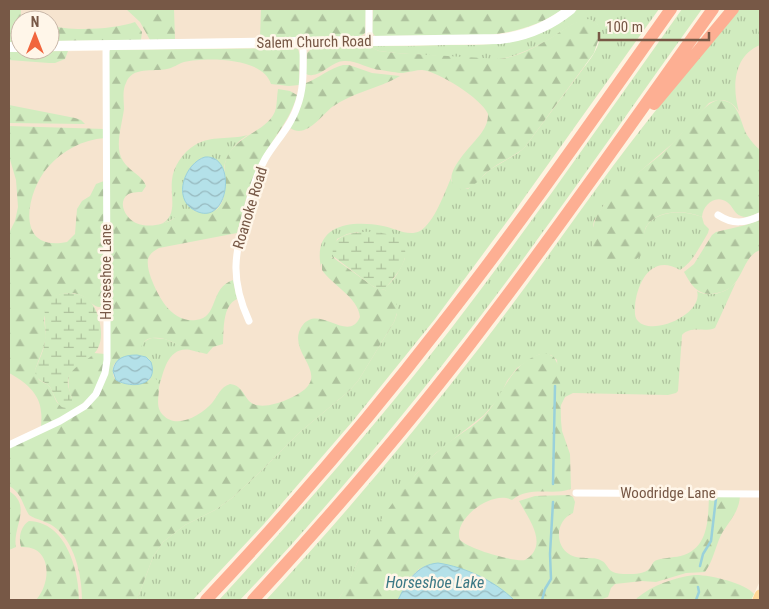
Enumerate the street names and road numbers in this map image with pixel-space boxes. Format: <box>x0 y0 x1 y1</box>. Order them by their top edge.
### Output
street label: Salem Church Road <box>256 32 372 52</box>
street label: Roanoke Road <box>229 165 271 251</box>
street label: Horseshoe Lane <box>97 224 115 320</box>
street label: Woodridge Lane <box>620 484 716 502</box>

